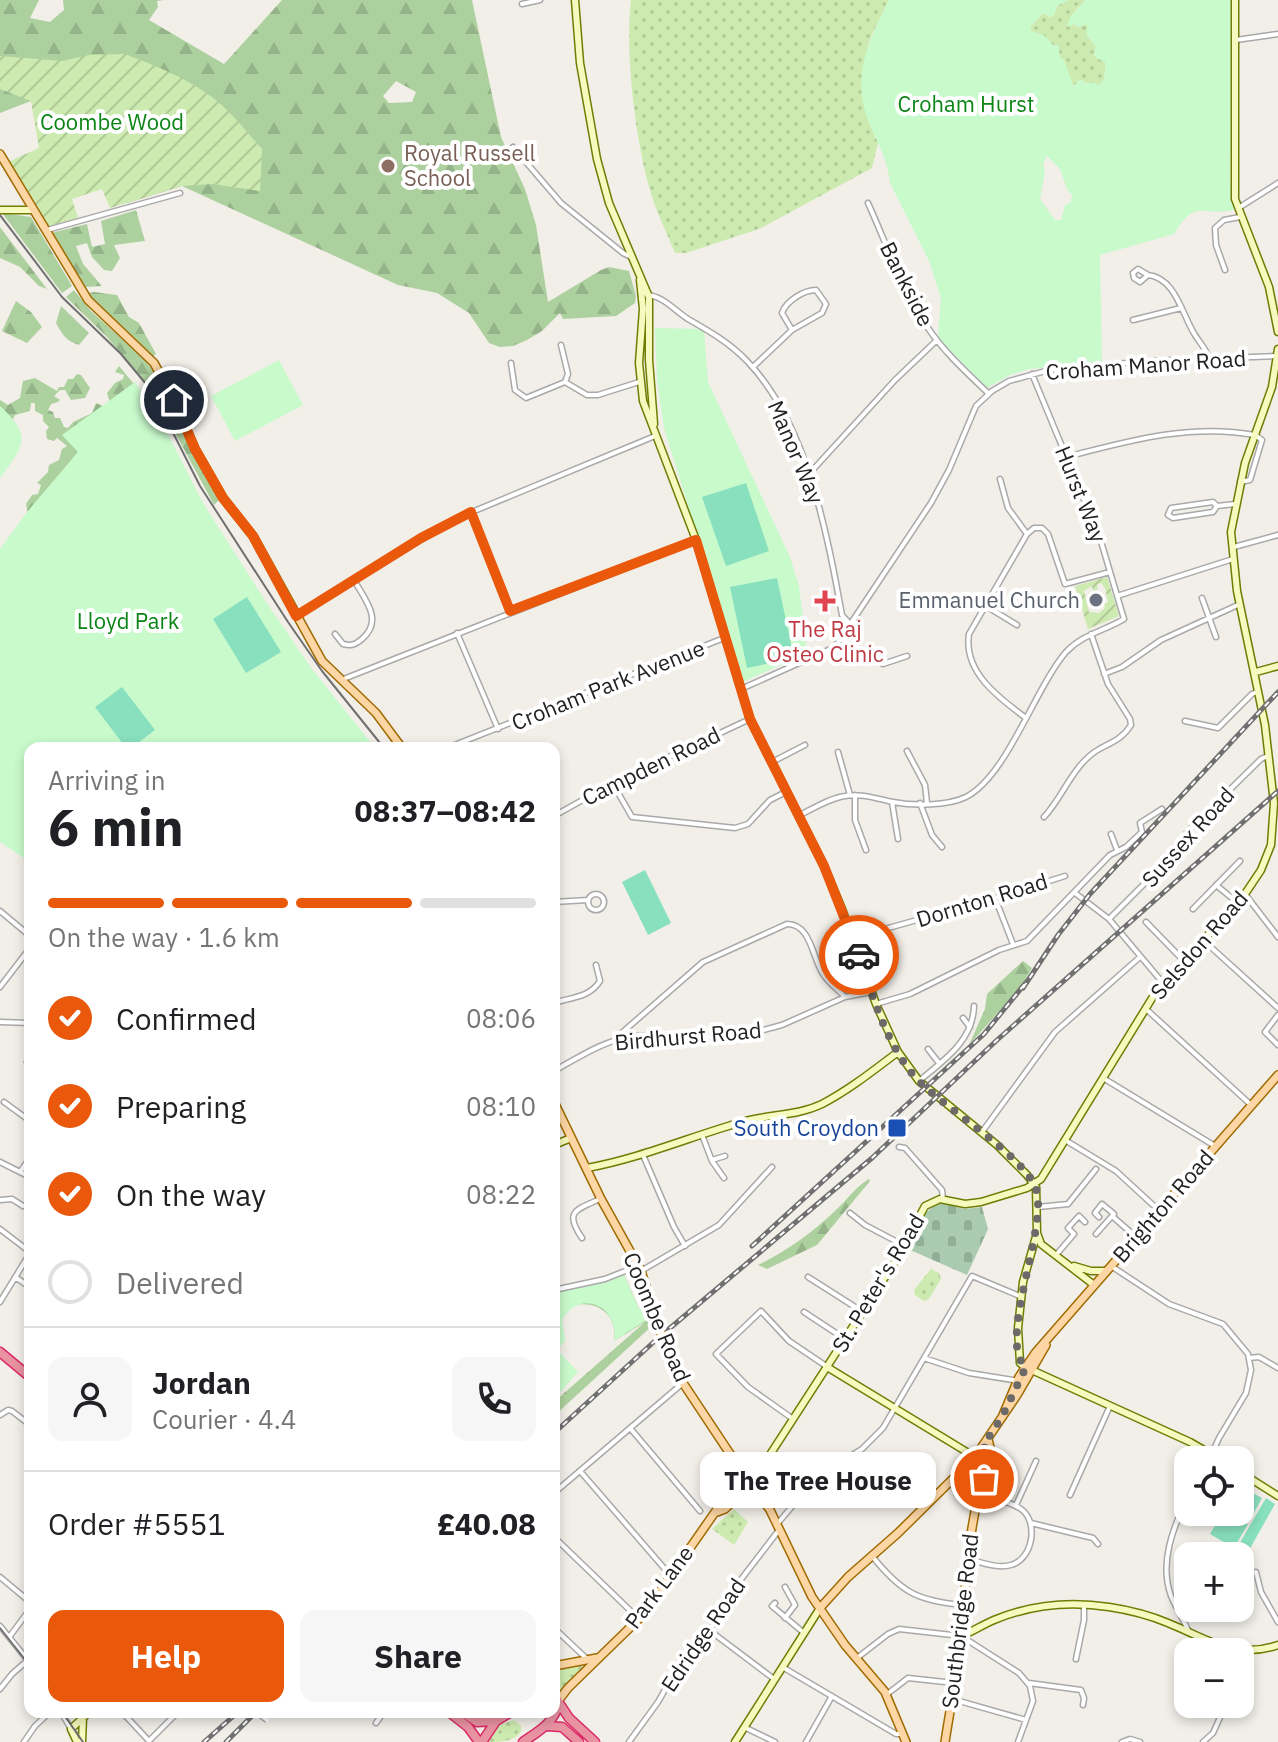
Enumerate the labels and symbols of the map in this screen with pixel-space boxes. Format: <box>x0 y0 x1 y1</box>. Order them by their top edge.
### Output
park label: Croham Hurst <box>898 89 1035 118</box>
park label: Coombe Wood <box>40 107 184 136</box>
place label: Royal Russell School <box>404 138 535 192</box>
marker: Royal Russell School <box>379 157 397 175</box>
street label: Bankside <box>874 237 941 331</box>
street label: Croham Manor Road <box>1045 343 1247 386</box>
pin <box>140 366 208 434</box>
street label: Manor Way <box>762 396 831 508</box>
street label: Hurst Way <box>1049 441 1114 546</box>
place label: Emmanuel Church <box>899 585 1080 614</box>
marker: The Raj Osteo Clinic <box>814 590 836 612</box>
marker: Emmanuel Church <box>1087 591 1105 609</box>
park label: Lloyd Park <box>77 606 180 635</box>
place label: The Raj Osteo Clinic <box>766 614 884 668</box>
street label: Croham Park Avenue <box>507 633 709 737</box>
street label: Campden Road <box>577 720 725 812</box>
street label: Sussex Road <box>1135 780 1240 893</box>
street label: Dornton Road <box>913 866 1051 933</box>
street label: Selsdon Road <box>1143 884 1254 1005</box>
courier <box>819 915 899 995</box>
street label: Birdhurst Road <box>613 1015 763 1056</box>
place label: South Croydon <box>734 1113 879 1142</box>
marker: South Croydon <box>886 1117 908 1139</box>
street label: Brighton Road <box>1106 1143 1220 1268</box>
street label: St. Peter's Road <box>825 1208 930 1357</box>
street label: Coombe Road <box>617 1248 698 1386</box>
pin <box>950 1445 1018 1513</box>
callout: The Tree House <box>700 1451 936 1507</box>
street label: Southbridge Road <box>934 1532 985 1710</box>
street label: Park Lane <box>618 1539 699 1634</box>
street label: Edridge Road <box>654 1572 751 1697</box>

